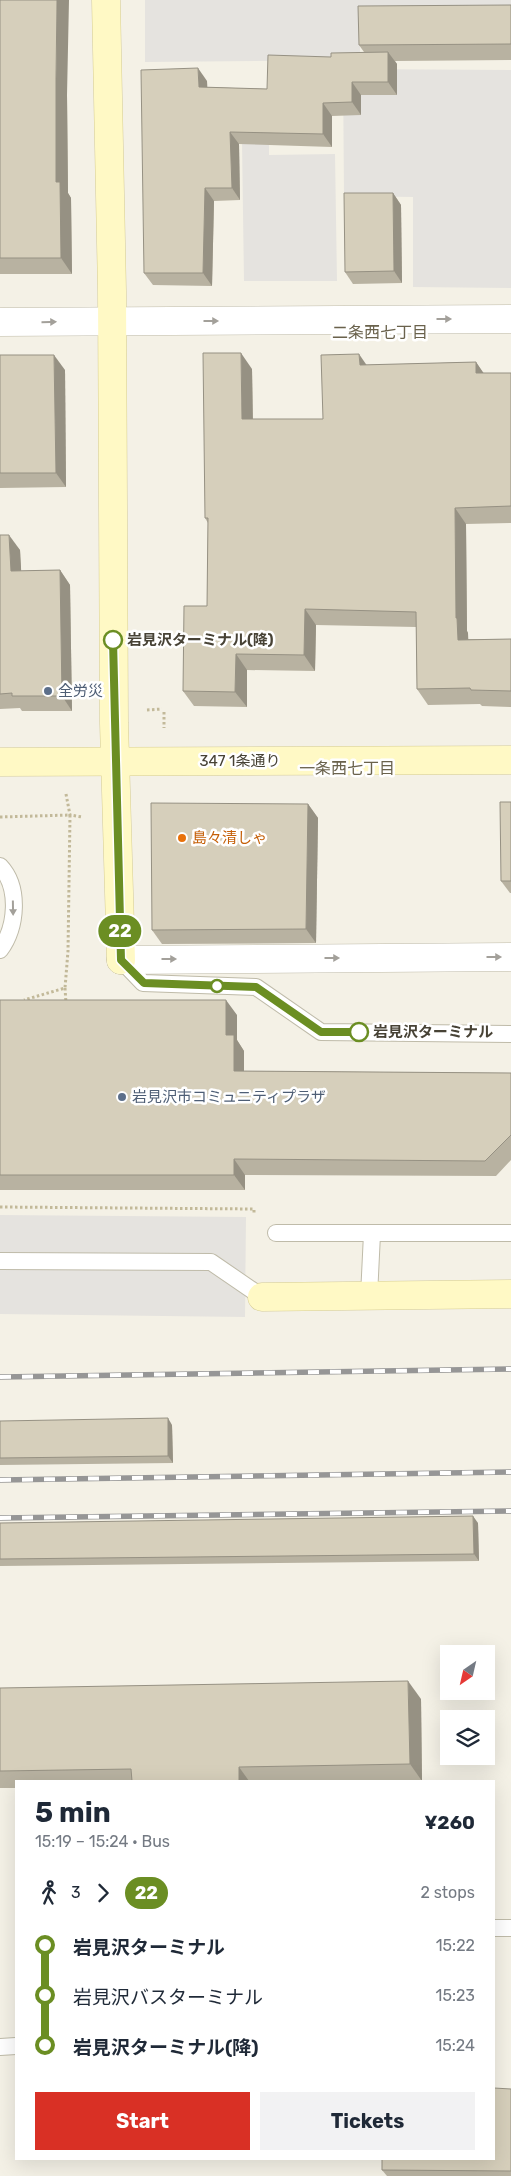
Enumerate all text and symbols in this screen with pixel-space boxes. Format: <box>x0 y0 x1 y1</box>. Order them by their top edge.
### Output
one-way arrow <box>436 315 452 323</box>
one-way arrow <box>203 317 219 325</box>
one-way arrow <box>41 318 57 326</box>
district label: 二条西七丁目 <box>332 323 428 342</box>
marker: 岩見沢ターミナル(降) <box>103 630 123 650</box>
place label: 岩見沢ターミナル(降) <box>127 631 274 649</box>
place label: 全労災 <box>58 682 103 700</box>
marker: 全労災 <box>42 685 54 697</box>
street label: 347 1条通り <box>200 752 280 770</box>
district label: 一条西七丁目 <box>299 759 395 778</box>
place label: 島々清しゃ <box>192 829 267 847</box>
marker: 島々清しゃ <box>176 832 188 844</box>
one-way arrow <box>9 900 17 916</box>
line badge: 22 <box>98 915 142 947</box>
text: 22 <box>108 920 132 942</box>
one-way arrow <box>487 953 503 961</box>
one-way arrow <box>324 954 340 962</box>
one-way arrow <box>162 955 178 963</box>
unlabelled marker <box>210 979 224 993</box>
marker: 岩見沢ターミナル <box>349 1022 369 1042</box>
place label: 岩見沢ターミナル <box>373 1023 493 1041</box>
place label: 岩見沢市コミュニティプラザ <box>132 1088 326 1106</box>
marker: 岩見沢市コミュニティプラザ <box>116 1091 128 1103</box>
north arrow <box>440 1645 495 1700</box>
map controls <box>440 1645 495 1765</box>
button: layers <box>440 1710 495 1765</box>
text: 5 min <box>35 1796 111 1829</box>
text: ¥260 <box>424 1811 475 1834</box>
text: 15:19 – 15:24 · Bus <box>35 1832 170 1851</box>
icon: walk <box>35 1879 63 1907</box>
icon: forward <box>89 1879 117 1907</box>
text: 22 <box>135 1882 158 1904</box>
text: 3 <box>71 1883 81 1902</box>
text: 2 stops <box>420 1883 475 1902</box>
text: 岩見沢ターミナル <box>73 1936 225 1959</box>
text: 15:22 <box>436 1936 475 1955</box>
text: 岩見沢バスターミナル <box>73 1986 263 2009</box>
text: 15:23 <box>436 1986 475 2005</box>
text: 岩見沢ターミナル(降) <box>73 2036 259 2059</box>
text: 15:24 <box>435 2036 475 2055</box>
button: Start <box>35 2092 250 2150</box>
button: Tickets <box>260 2092 475 2150</box>

